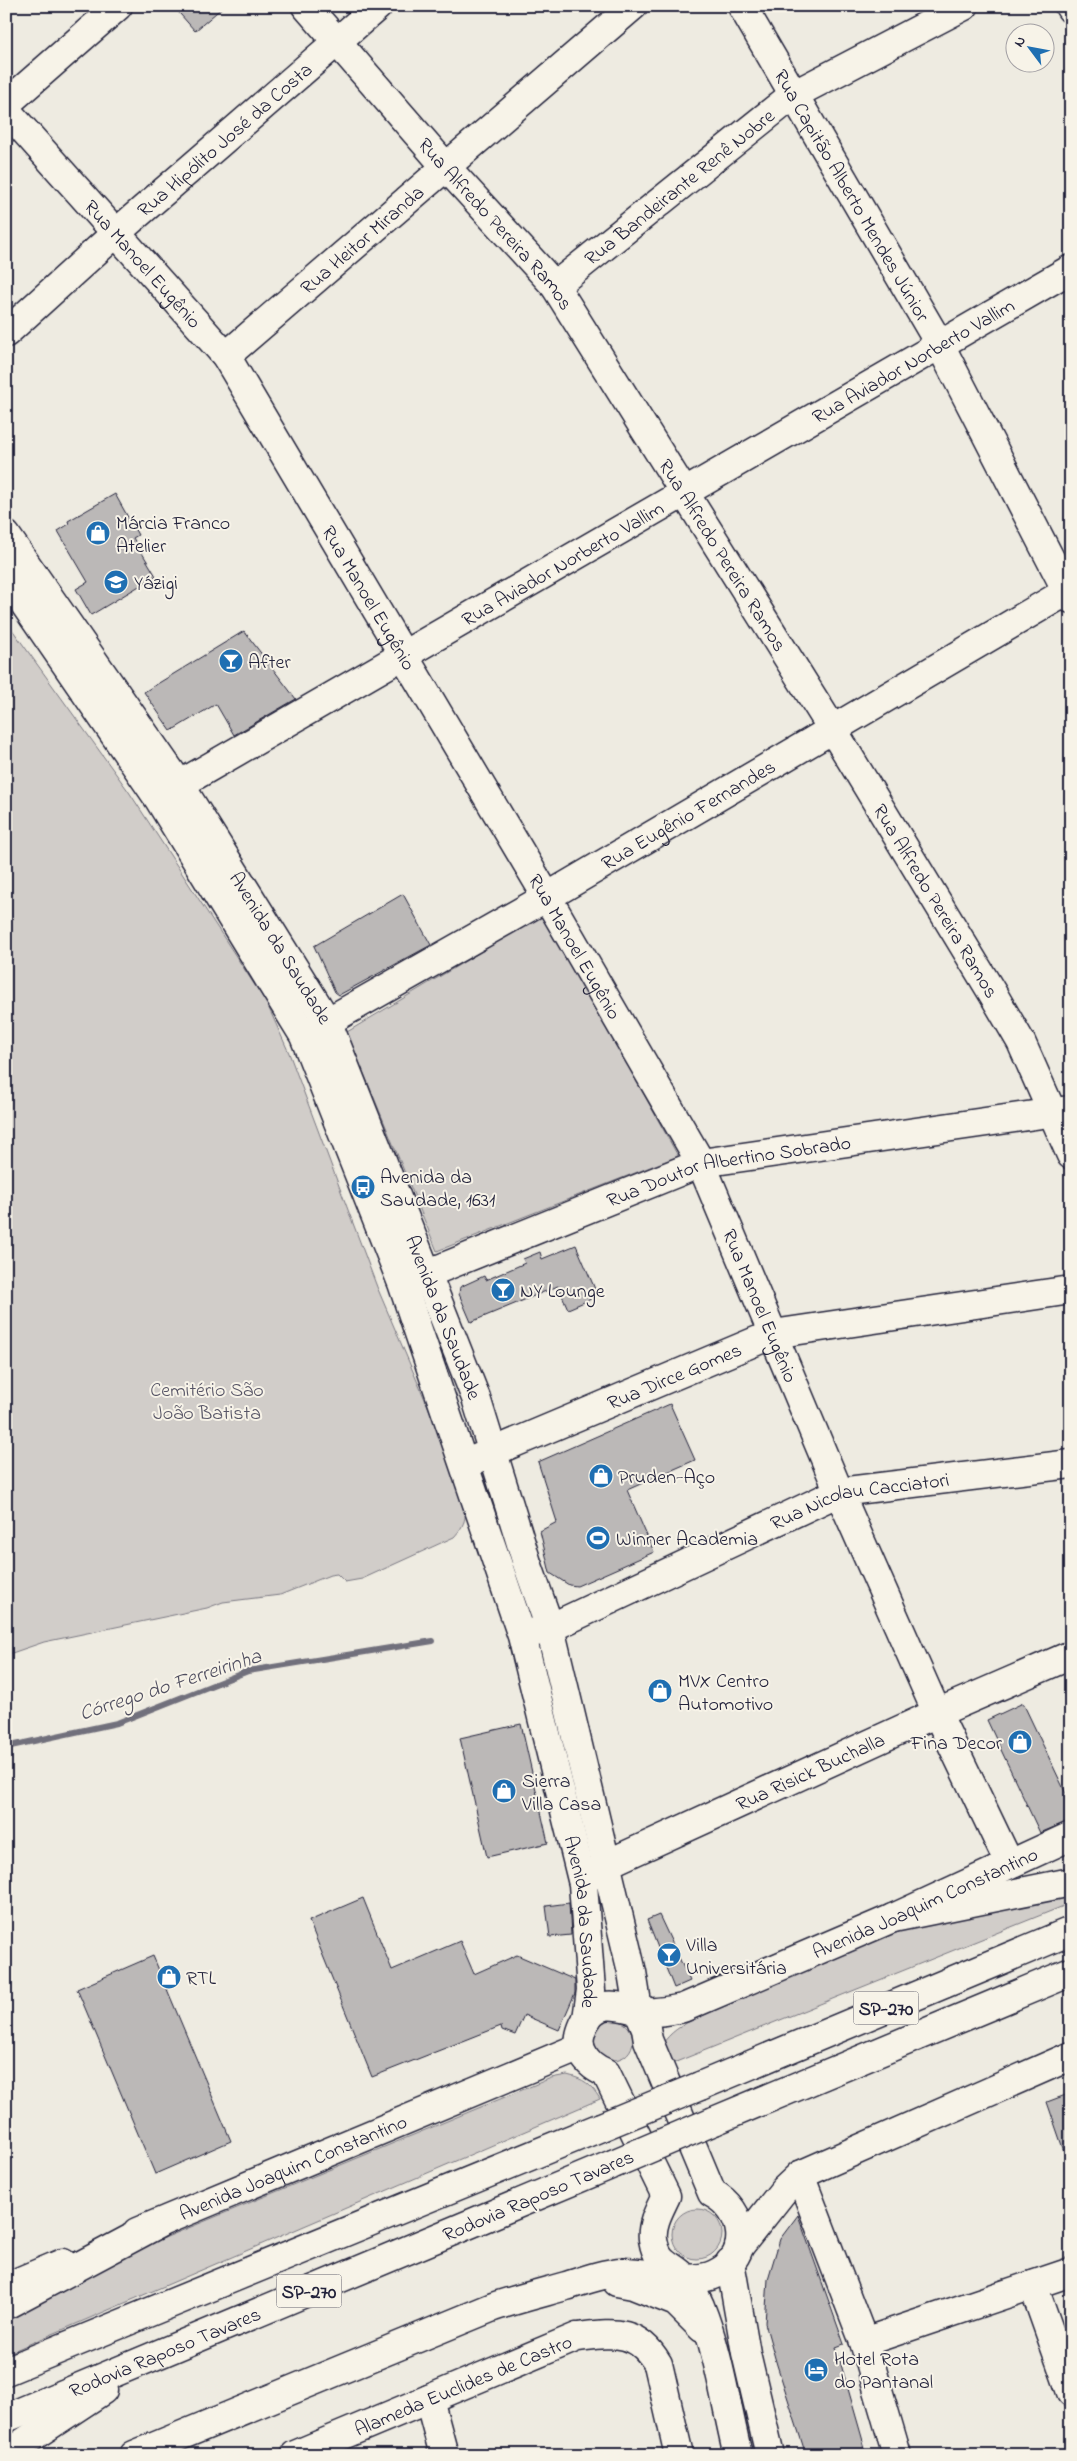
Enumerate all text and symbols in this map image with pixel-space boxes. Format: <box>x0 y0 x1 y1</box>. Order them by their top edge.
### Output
north arrow <box>1004 22 1054 72</box>
text: N <box>1009 32 1032 51</box>
street label: Rua Hipólito José da Costa <box>132 57 320 225</box>
street label: Rua Capitão Alberto Mendes Júnior <box>765 65 936 329</box>
street label: Rua Bandeirante Renê Nobre <box>579 103 782 274</box>
street label: Rua Alfredo Pereira Ramos <box>410 132 579 317</box>
street label: Rua Heitor Miranda <box>295 179 432 303</box>
street label: Rua Manoel Eugênio <box>76 194 207 336</box>
street label: Rua Aviador Norberto Vallim <box>807 293 1021 433</box>
street label: Rua Alfredo Pereira Ramos <box>650 454 793 658</box>
street label: Rua Aviador Norberto Vallim <box>457 495 670 635</box>
place label: Márcia Franco Atelier <box>116 510 230 562</box>
shop icon: Márcia Franco Atelier <box>85 520 111 546</box>
street label: Rua Manoel Eugênio <box>313 521 422 677</box>
school or university icon: Yázigi <box>103 569 129 595</box>
place label: Yázigi <box>134 570 178 600</box>
bar icon: After <box>218 648 244 674</box>
place label: After <box>248 649 291 678</box>
street label: Rua Eugênio Fernandes <box>597 754 782 879</box>
street label: Rua Alfredo Pereira Ramos <box>864 799 1004 1005</box>
street label: Avenida da Saudade <box>221 867 338 1031</box>
street label: Rua Manoel Eugênio <box>520 869 627 1026</box>
street label: Rua Doutor Albertino Sobrado <box>603 1130 853 1217</box>
place label: Avenida da Saudade, 1631 <box>380 1164 495 1216</box>
bus stop icon: Avenida da Saudade, 1631 <box>350 1174 376 1200</box>
street label: Rua Manoel Eugênio <box>713 1225 804 1388</box>
street label: Avenida da Saudade <box>396 1232 487 1405</box>
bar icon: NY Lounge <box>490 1277 516 1303</box>
place label: NY Lounge <box>520 1278 605 1308</box>
street label: Rua Dirce Gomes <box>603 1337 747 1419</box>
park label: Cemitério São João Batista <box>150 1377 264 1429</box>
shop icon: Pruden-Aço <box>588 1463 614 1489</box>
place label: Pruden-Aço <box>618 1464 715 1493</box>
street label: Rua Nicolau Cacciatori <box>766 1467 951 1539</box>
sports icon: Winner Academia <box>585 1525 611 1551</box>
place label: Winner Academia <box>616 1526 758 1555</box>
water label: Córrego do Ferreirinha <box>76 1642 266 1730</box>
place label: MVX Centro Automotivo <box>678 1668 773 1720</box>
shop icon: MVX Centro Automotivo <box>647 1678 673 1704</box>
street label: Rua Risick Buchalla <box>732 1727 890 1820</box>
shop icon: Fina Decor <box>1007 1729 1033 1755</box>
place label: Fina Decor <box>910 1730 1003 1759</box>
place label: Sierra Villa Casa <box>521 1768 601 1820</box>
shop icon: Sierra Villa Casa <box>491 1778 517 1804</box>
street label: Avenida da Saudade <box>555 1833 603 2010</box>
street label: Avenida Joaquim Constantino <box>808 1841 1043 1968</box>
place label: Villa Universitária <box>685 1932 787 1984</box>
bar icon: Villa Universitária <box>656 1942 682 1968</box>
shop icon: RTL <box>156 1964 182 1990</box>
place label: RTL <box>186 1965 217 1994</box>
road number: SP-270 <box>854 1992 918 2025</box>
street label: Avenida Joaquim Constantino <box>176 2109 412 2230</box>
street label: Rodovia Raposo Tavares <box>439 2144 639 2251</box>
road number: SP-270 <box>276 2274 342 2308</box>
street label: Rodovia Raposo Tavares <box>65 2301 266 2407</box>
street label: Alameda Euclides de Castro <box>351 2329 577 2445</box>
place label: Hotel Rota do Pantanal <box>834 2346 933 2398</box>
hotel icon: Hotel Rota do Pantanal <box>803 2357 829 2383</box>

